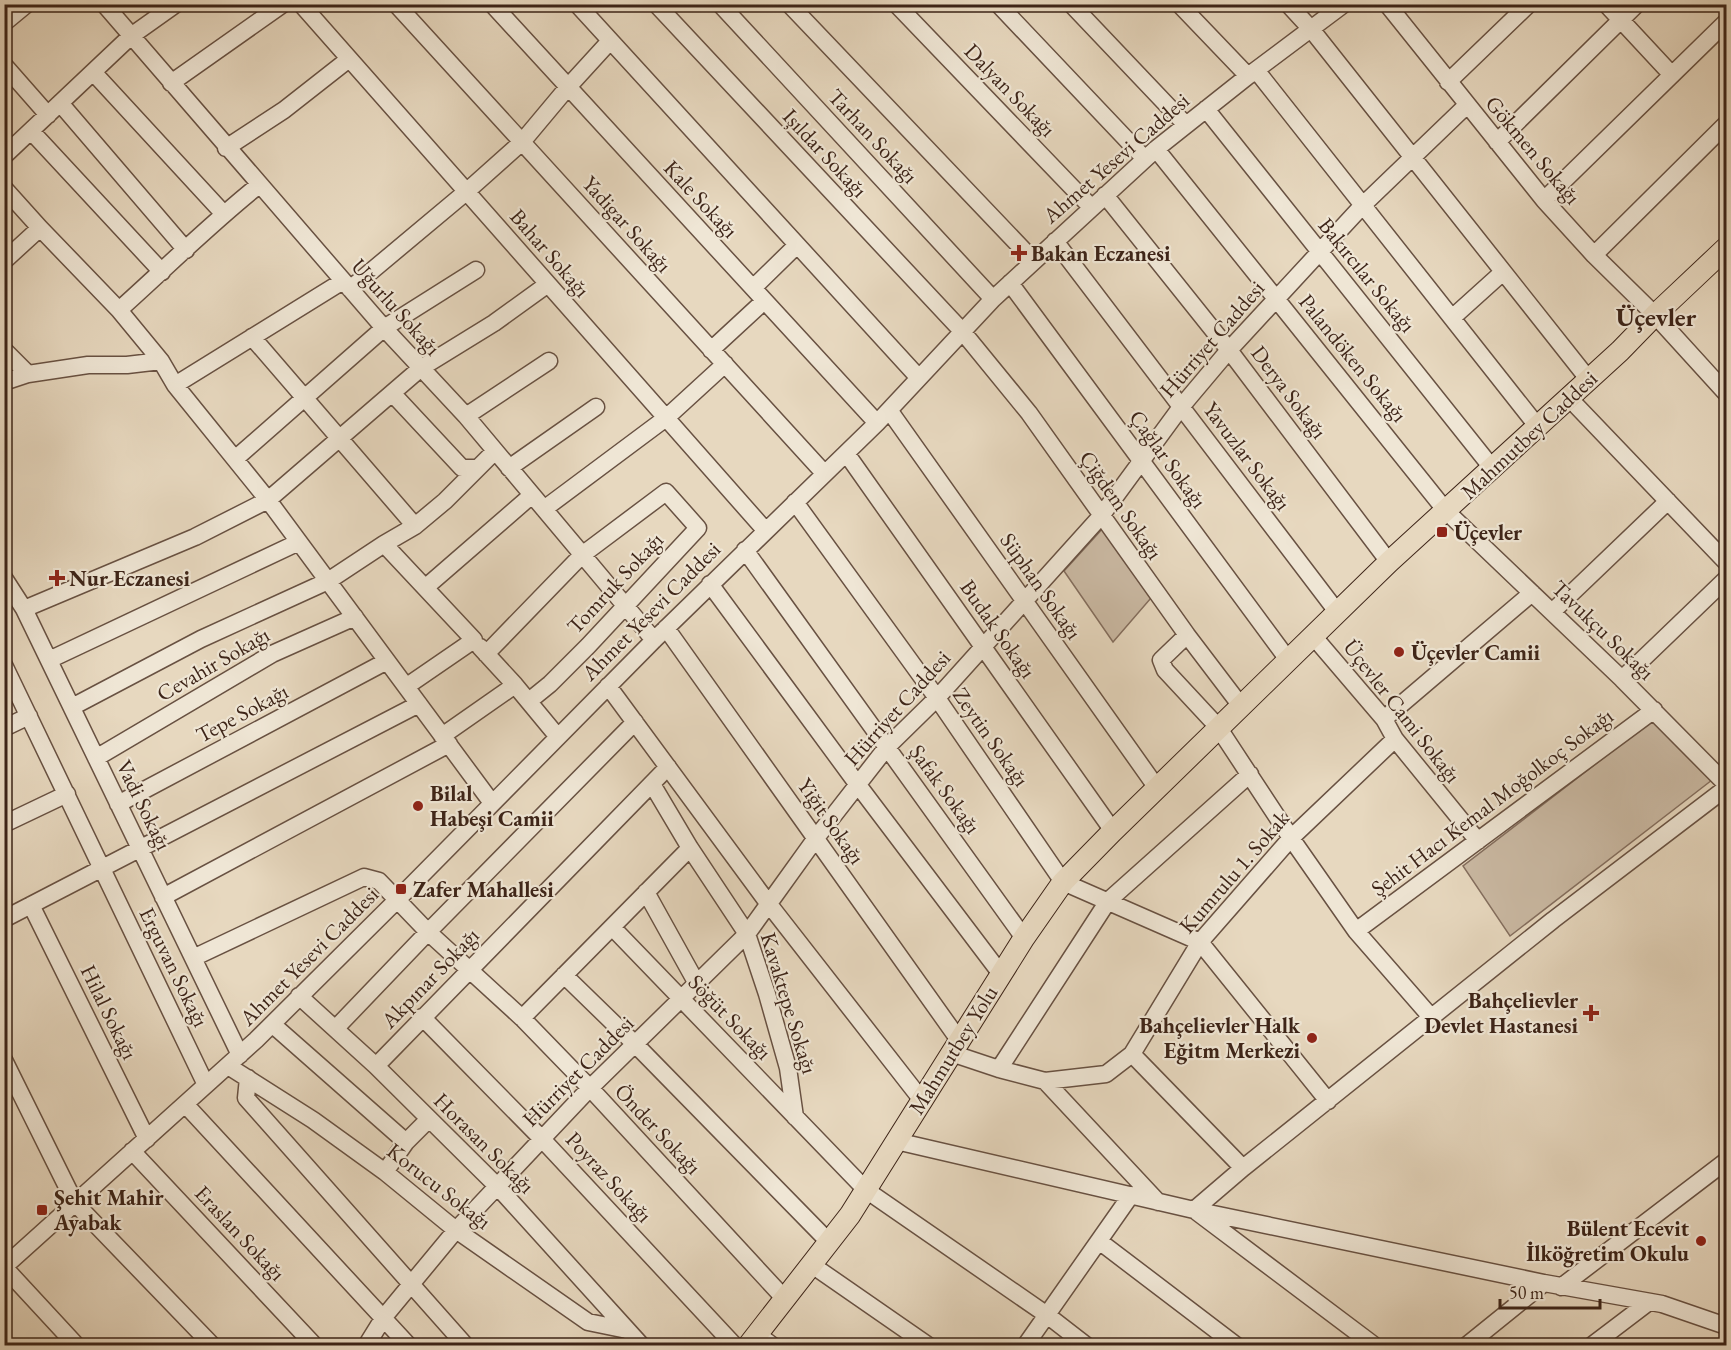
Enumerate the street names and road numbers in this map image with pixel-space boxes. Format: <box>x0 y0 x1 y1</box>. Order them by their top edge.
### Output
street label: Dalyan Sokağı <box>958 37 1062 143</box>
street label: Tarhan Sokağı <box>822 82 924 190</box>
street label: Ahmet Yesevi Caddesi <box>1036 86 1196 230</box>
street label: Gökmen Sokağı <box>1479 90 1587 210</box>
street label: Işıldar Sokağı <box>776 102 874 204</box>
street label: Kale Sokağı <box>657 154 745 244</box>
street label: Yadigar Sokağı <box>576 169 678 279</box>
street label: Bahar Sokağı <box>503 203 597 303</box>
street label: Bakırcılar Sokağı <box>1312 212 1422 338</box>
street label: Uğurlu Sokağı <box>345 252 447 362</box>
street label: Hürriyet Caddesi <box>1153 274 1271 404</box>
street label: Palandöken Sokağı <box>1292 288 1414 428</box>
street label: Derya Sokağı <box>1244 339 1334 445</box>
street label: Mahmutbey Caddesi <box>1454 364 1604 506</box>
street label: Yavuzlar Sokağı <box>1197 396 1297 516</box>
street label: Çağlar Sokağı <box>1123 404 1213 514</box>
street label: Çiğdem Sokağı <box>1073 445 1169 565</box>
street label: Tomruk Sokağı <box>560 526 670 640</box>
street label: Süphan Sokağı <box>994 527 1088 645</box>
street label: Ahmet Yesevi Caddesi <box>574 535 727 688</box>
street label: Budak Sokağı <box>953 574 1043 684</box>
street label: Tavukçu Sokağı <box>1545 574 1661 686</box>
street label: Cevahir Sokağı <box>151 620 275 708</box>
street label: Üçevler Cami Sokağı <box>1337 633 1467 789</box>
street label: Hürriyet Caddesi <box>837 644 957 772</box>
street label: Tepe Sokağı <box>191 677 293 749</box>
street label: Zeytin Sokağı <box>946 682 1036 792</box>
street label: Şehit Hacı Kemal Moğolkoç Sokağı <box>1365 701 1619 903</box>
street label: Şafak Sokağı <box>903 738 987 840</box>
street label: Vadi Sokağı <box>110 755 178 855</box>
street label: Yiğit Sokağı <box>791 772 871 870</box>
street label: Kumrulu 1. Sokak <box>1172 804 1296 940</box>
street label: Ahmet Yesevi Caddesi <box>232 880 385 1033</box>
street label: Erguvan Sokağı <box>133 902 215 1032</box>
street label: Akpınar Sokağı <box>374 921 485 1035</box>
street label: Kavaktepe Sokağı <box>754 929 824 1077</box>
street label: Hilal Sokağı <box>74 960 144 1064</box>
street label: Söğüt Sokağı <box>682 968 778 1066</box>
street label: Mahmutbey Yolu <box>902 980 1004 1120</box>
street label: Hürriyet Caddesi <box>516 1009 640 1133</box>
street label: Önder Sokağı <box>608 1077 708 1181</box>
street label: Horasan Sokağı <box>427 1086 541 1200</box>
street label: Poyraz Sokağı <box>559 1125 659 1229</box>
street label: Korucu Sokağı <box>381 1136 497 1236</box>
street label: Eraslan Sokağı <box>188 1179 292 1287</box>

